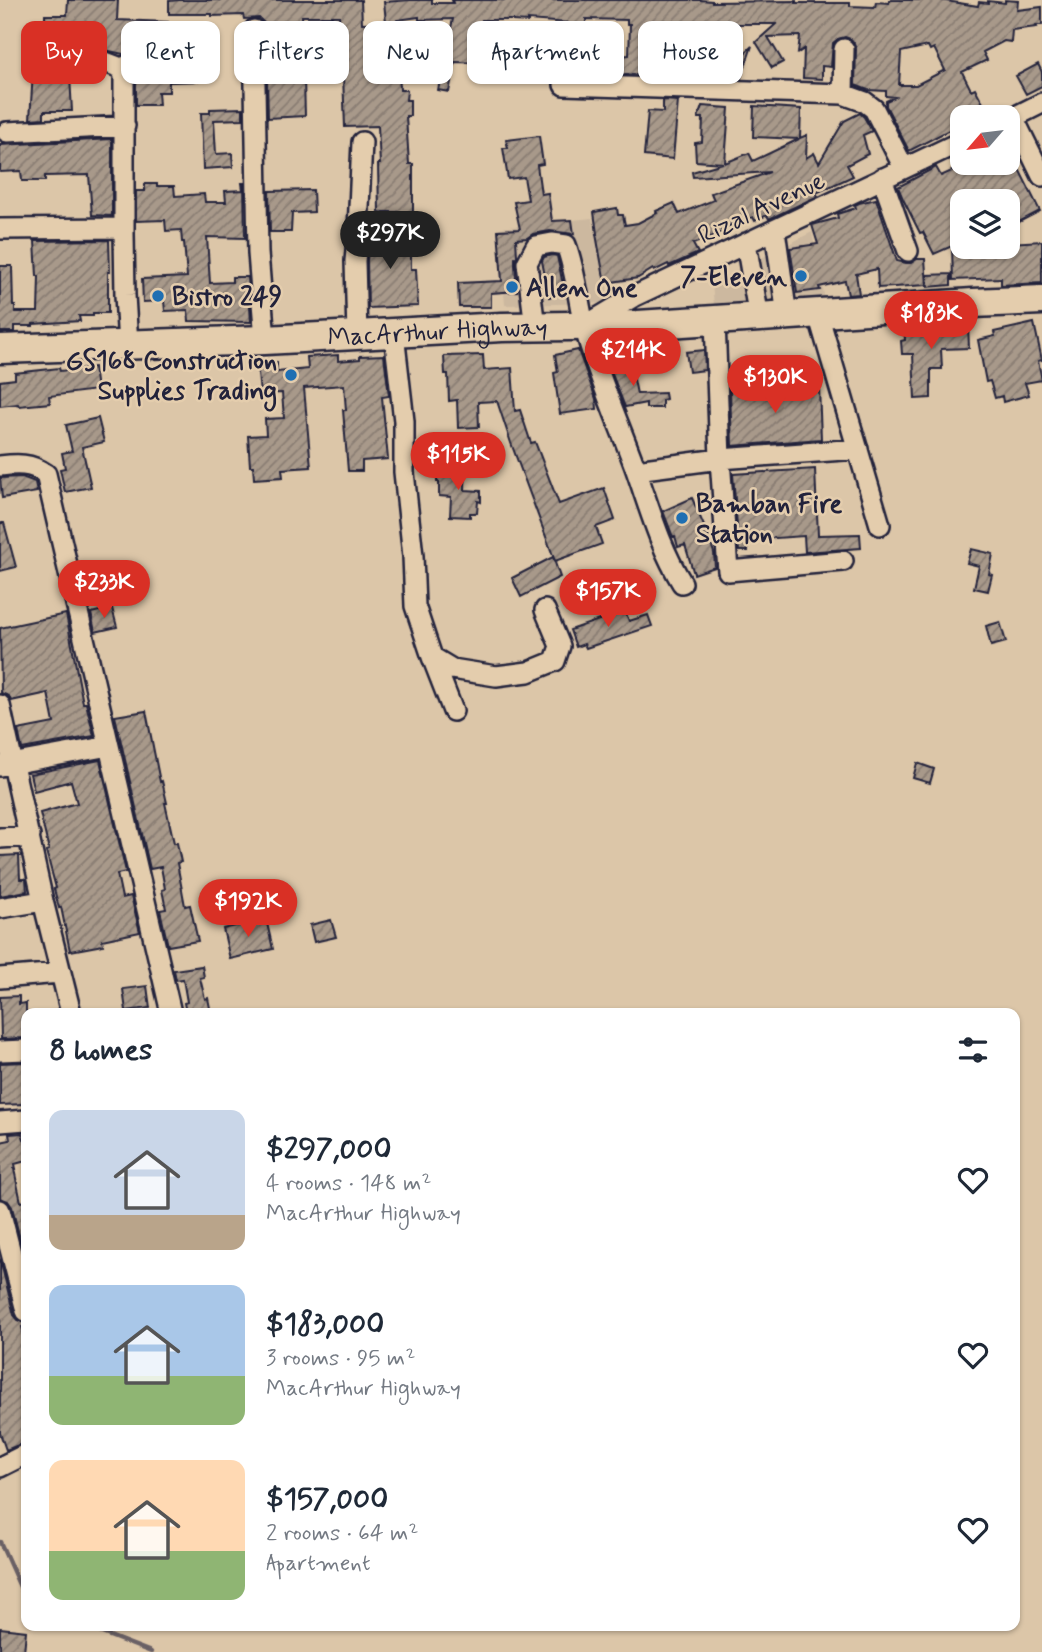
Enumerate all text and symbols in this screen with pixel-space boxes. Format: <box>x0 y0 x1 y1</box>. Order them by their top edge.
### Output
chip: Buy <box>21 21 107 84</box>
chip: Rent <box>121 21 220 84</box>
chip: Filters <box>234 21 349 84</box>
chip: New <box>363 21 453 84</box>
chip: Apartment <box>467 21 624 84</box>
chip: House <box>638 21 743 84</box>
north arrow <box>950 105 1020 175</box>
map controls <box>950 105 1020 259</box>
street label: Rizal Avenue <box>693 164 831 253</box>
button: layers <box>950 189 1020 259</box>
pin: $297K <box>341 212 439 271</box>
text: $297K <box>356 219 424 249</box>
place label: 7-Eleven <box>680 261 788 295</box>
marker: 7-Eleven <box>793 268 809 284</box>
place label: Allen One <box>526 272 638 306</box>
marker: Allen One <box>504 279 520 295</box>
place label: Bistro 249 <box>172 281 282 315</box>
marker: Bistro 249 <box>150 288 166 304</box>
pin: $183K <box>882 292 980 351</box>
text: $183K <box>900 299 962 329</box>
street label: MacArthur Highway <box>327 311 548 356</box>
pin: $214K <box>584 328 682 388</box>
text: $214K <box>601 336 665 366</box>
place label: GS168 Construction Supplies Trading <box>66 345 277 412</box>
pin: $130K <box>726 356 824 415</box>
text: $130K <box>743 363 807 393</box>
marker: GS168 Construction Supplies Trading <box>283 367 299 383</box>
pin: $115K <box>409 433 507 492</box>
text: $115K <box>427 440 489 470</box>
place label: Bamban Fire Station <box>696 488 843 552</box>
marker: Bamban Fire Station <box>674 510 690 526</box>
pin: $233K <box>55 560 153 620</box>
text: $233K <box>74 568 134 598</box>
pin: $157K <box>559 570 657 629</box>
text: $157K <box>575 577 641 607</box>
pin: $192K <box>199 880 297 939</box>
text: $192K <box>214 887 282 917</box>
text: 8 homes <box>49 1031 152 1070</box>
icon: filters <box>954 1031 992 1069</box>
text: $297,000 <box>266 1130 391 1169</box>
icon: home <box>105 1138 189 1222</box>
icon: heart <box>954 1161 992 1199</box>
text: 4 rooms · 148 m² <box>266 1169 431 1199</box>
text: MacArthur Highway <box>266 1199 461 1229</box>
text: $183,000 <box>266 1305 384 1344</box>
icon: home <box>105 1313 189 1397</box>
icon: heart <box>954 1336 992 1374</box>
text: 3 rooms · 95 m² <box>266 1344 415 1374</box>
text: MacArthur Highway <box>266 1374 461 1404</box>
text: $157,000 <box>266 1480 388 1519</box>
icon: home <box>105 1488 189 1572</box>
icon: heart <box>954 1511 992 1549</box>
text: 2 rooms · 64 m² <box>266 1519 418 1549</box>
text: Apartment <box>266 1549 371 1579</box>

